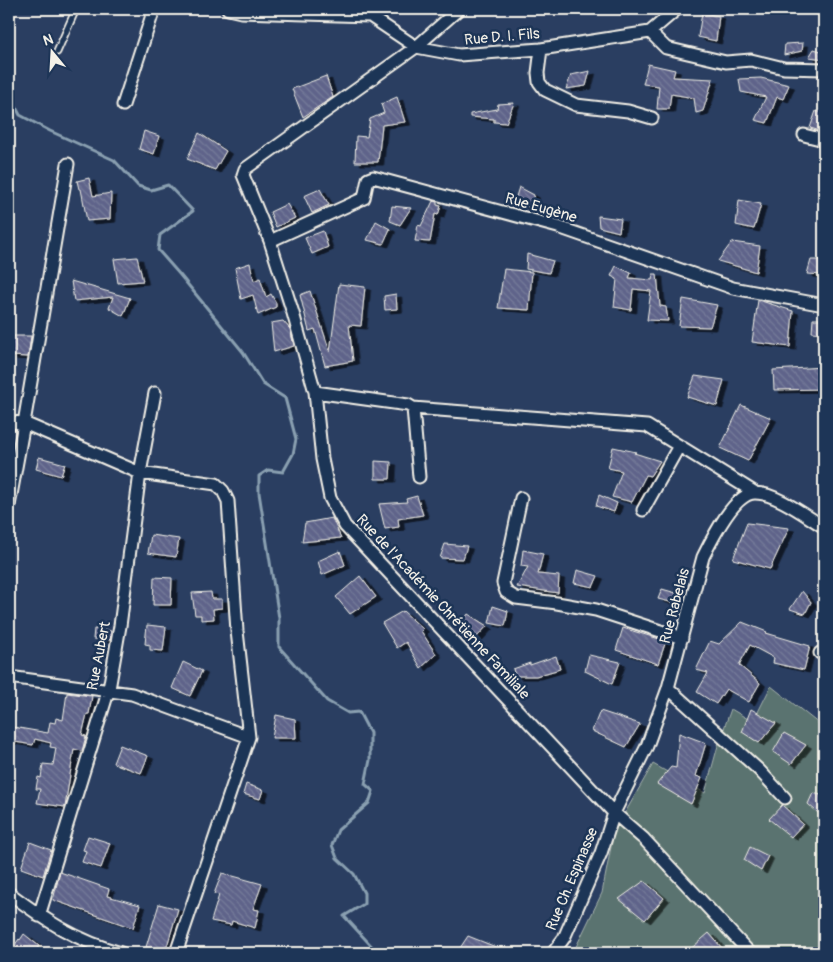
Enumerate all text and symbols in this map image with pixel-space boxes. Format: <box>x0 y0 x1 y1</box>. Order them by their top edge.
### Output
street label: Rue D. I. Fils <box>464 24 541 50</box>
north arrow <box>28 28 78 78</box>
text: N <box>41 31 55 50</box>
street label: Rue Eugène <box>503 189 580 227</box>
street label: Rue de l'Académie Chrétienne Familiale <box>352 510 534 704</box>
street label: Rue Rabelais <box>656 566 694 646</box>
street label: Rue Aubert <box>83 619 115 692</box>
street label: Rue Ch. Espinasse <box>542 824 602 933</box>

